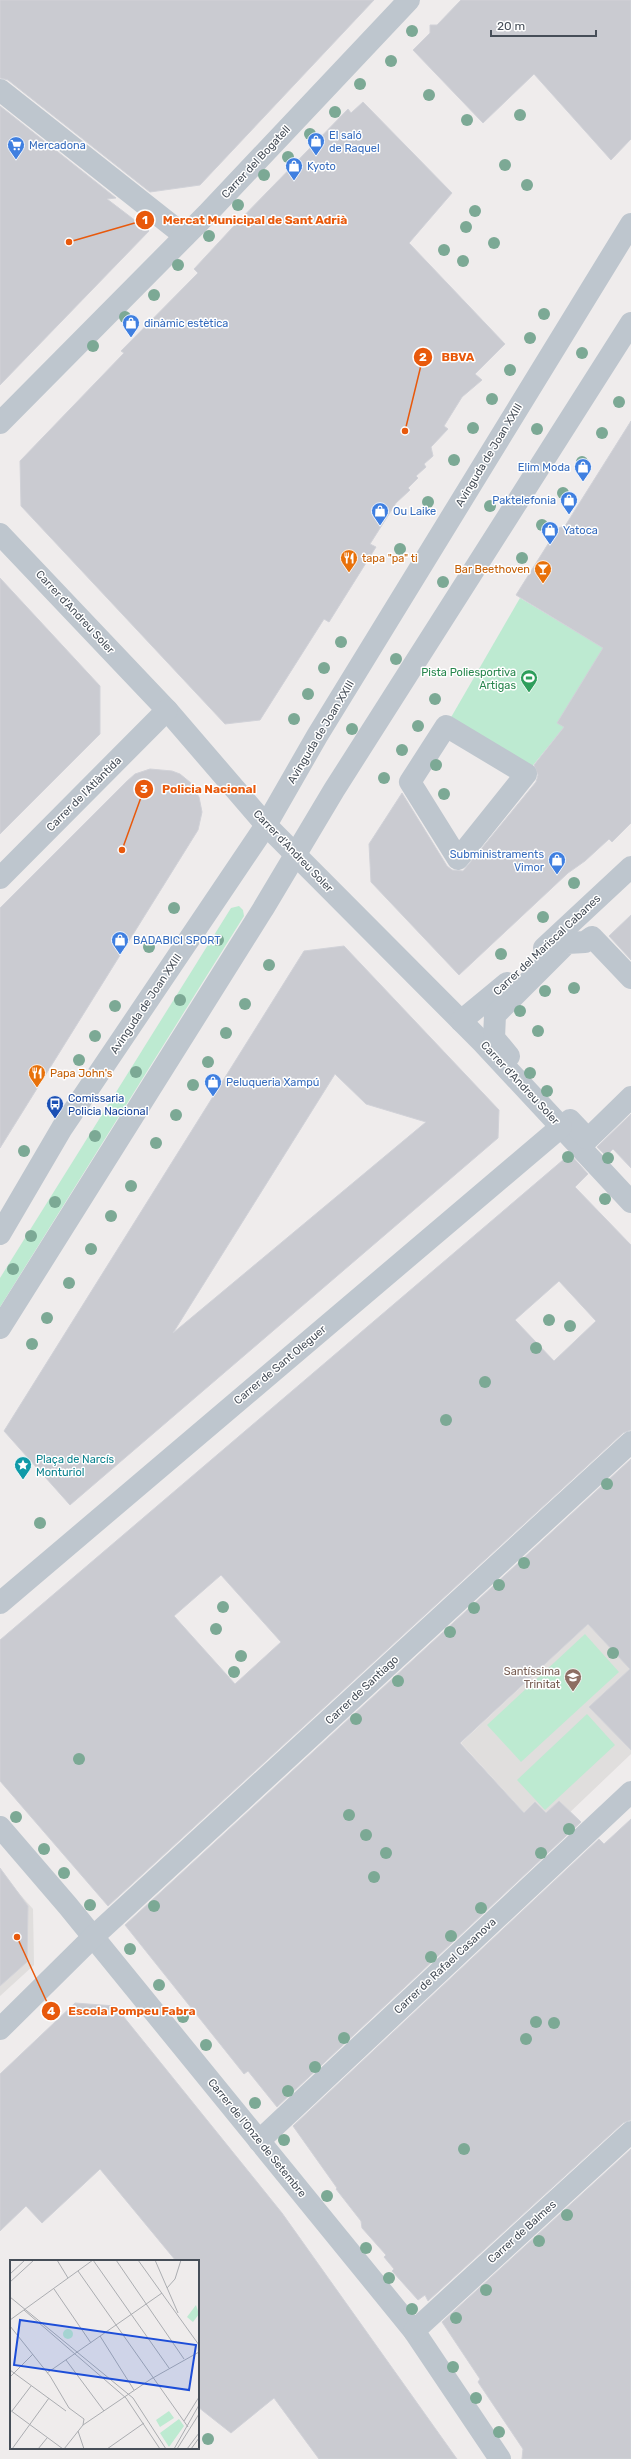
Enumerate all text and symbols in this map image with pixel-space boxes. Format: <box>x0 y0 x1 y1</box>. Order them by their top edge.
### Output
scale bar <box>491 12 596 38</box>
text: 20 m <box>497 19 525 33</box>
street label: Carrer del Bogatell <box>219 123 293 201</box>
place label: El saló de Raquel <box>329 129 380 155</box>
shop icon: El saló de Raquel <box>306 131 326 156</box>
supermarket icon: Mercadona <box>6 135 26 160</box>
place label: Mercadona <box>29 139 86 152</box>
shop icon: Kyoto <box>284 156 304 181</box>
place label: Kyoto <box>307 160 336 173</box>
callout: Mercat Municipal de Sant Adrià <box>135 208 356 232</box>
text: 1 <box>142 213 148 227</box>
text: Mercat Municipal de Sant Adrià <box>163 213 347 227</box>
shop icon: dinàmic estètica <box>121 313 141 338</box>
place label: dinàmic estètica <box>144 317 228 330</box>
callout: BBVA <box>413 345 482 369</box>
text: 2 <box>419 350 427 364</box>
text: BBVA <box>442 350 475 364</box>
street label: Avinguda de Joan XXIII <box>453 401 525 509</box>
shop icon: Elim Moda <box>573 457 593 482</box>
place label: Elim Moda <box>518 461 570 474</box>
shop icon: Paktelefonia <box>559 490 579 515</box>
place label: Paktelefonia <box>492 494 556 507</box>
shop icon: Ou Laike <box>370 501 390 526</box>
place label: Ou Laike <box>393 505 436 518</box>
shop icon: Yatoca <box>540 520 560 545</box>
place label: Yatoca <box>563 524 598 537</box>
restaurant icon: tapa "pa" ti <box>339 548 359 573</box>
place label: tapa "pa" ti <box>362 552 418 565</box>
bar icon: Bar Beethoven <box>533 559 553 584</box>
place label: Bar Beethoven <box>454 563 530 576</box>
street label: Carrer d'Andreu Soler <box>33 568 117 657</box>
place label: Pista Poliesportiva Artigas <box>421 666 516 692</box>
sports icon: Pista Poliesportiva Artigas <box>519 668 539 693</box>
street label: Avinguda de Joan XXIII <box>285 678 357 786</box>
street label: Carrer de l'Atlàntida <box>44 754 124 834</box>
callout: Policia Nacional <box>134 777 264 801</box>
text: 3 <box>140 782 148 796</box>
text: Policia Nacional <box>162 782 256 796</box>
street label: Carrer d'Andreu Soler <box>250 807 336 895</box>
place label: Subministraments Vimor <box>450 848 545 874</box>
shop icon: Subministraments Vimor <box>547 850 567 875</box>
street label: Carrer del Mariscal Cabanes <box>491 892 604 998</box>
shop icon: BADABICI SPORT <box>110 930 130 955</box>
place label: BADABICI SPORT <box>133 934 221 947</box>
street label: Avinguda de Joan XXIII <box>108 951 184 1057</box>
street label: Carrer d'Andreu Soler <box>478 1039 562 1128</box>
restaurant icon: Papa John's <box>27 1063 47 1088</box>
place label: Papa John's <box>50 1067 113 1080</box>
shop icon: Peluqueria Xampú <box>203 1072 223 1097</box>
place label: Peluqueria Xampú <box>226 1076 319 1089</box>
place label: Comissaria Policia Nacional <box>68 1092 148 1118</box>
bus stop icon: Comissaria Policia Nacional <box>45 1094 65 1119</box>
street label: Carrer de Sant Oleguer <box>231 1322 329 1407</box>
place label: Plaça de Narcís Monturiol <box>36 1453 115 1479</box>
place icon: Plaça de Narcís Monturiol <box>13 1455 33 1480</box>
street label: Carrer de Santiago <box>323 1653 401 1727</box>
place label: Santíssima Trinitat <box>504 1665 561 1691</box>
school or university icon: Santíssima Trinitat <box>563 1667 583 1692</box>
street label: Carrer de Rafael Casanova <box>391 1915 499 2017</box>
callout: Escola Pompeu Fabra <box>41 1999 204 2023</box>
text: 4 <box>47 2004 55 2018</box>
text: Escola Pompeu Fabra <box>68 2004 196 2018</box>
street label: Carrer de l'Onze de Setembre <box>205 2076 309 2200</box>
street label: Carrer de Balmes <box>485 2198 559 2266</box>
inset map <box>10 2260 199 2449</box>

